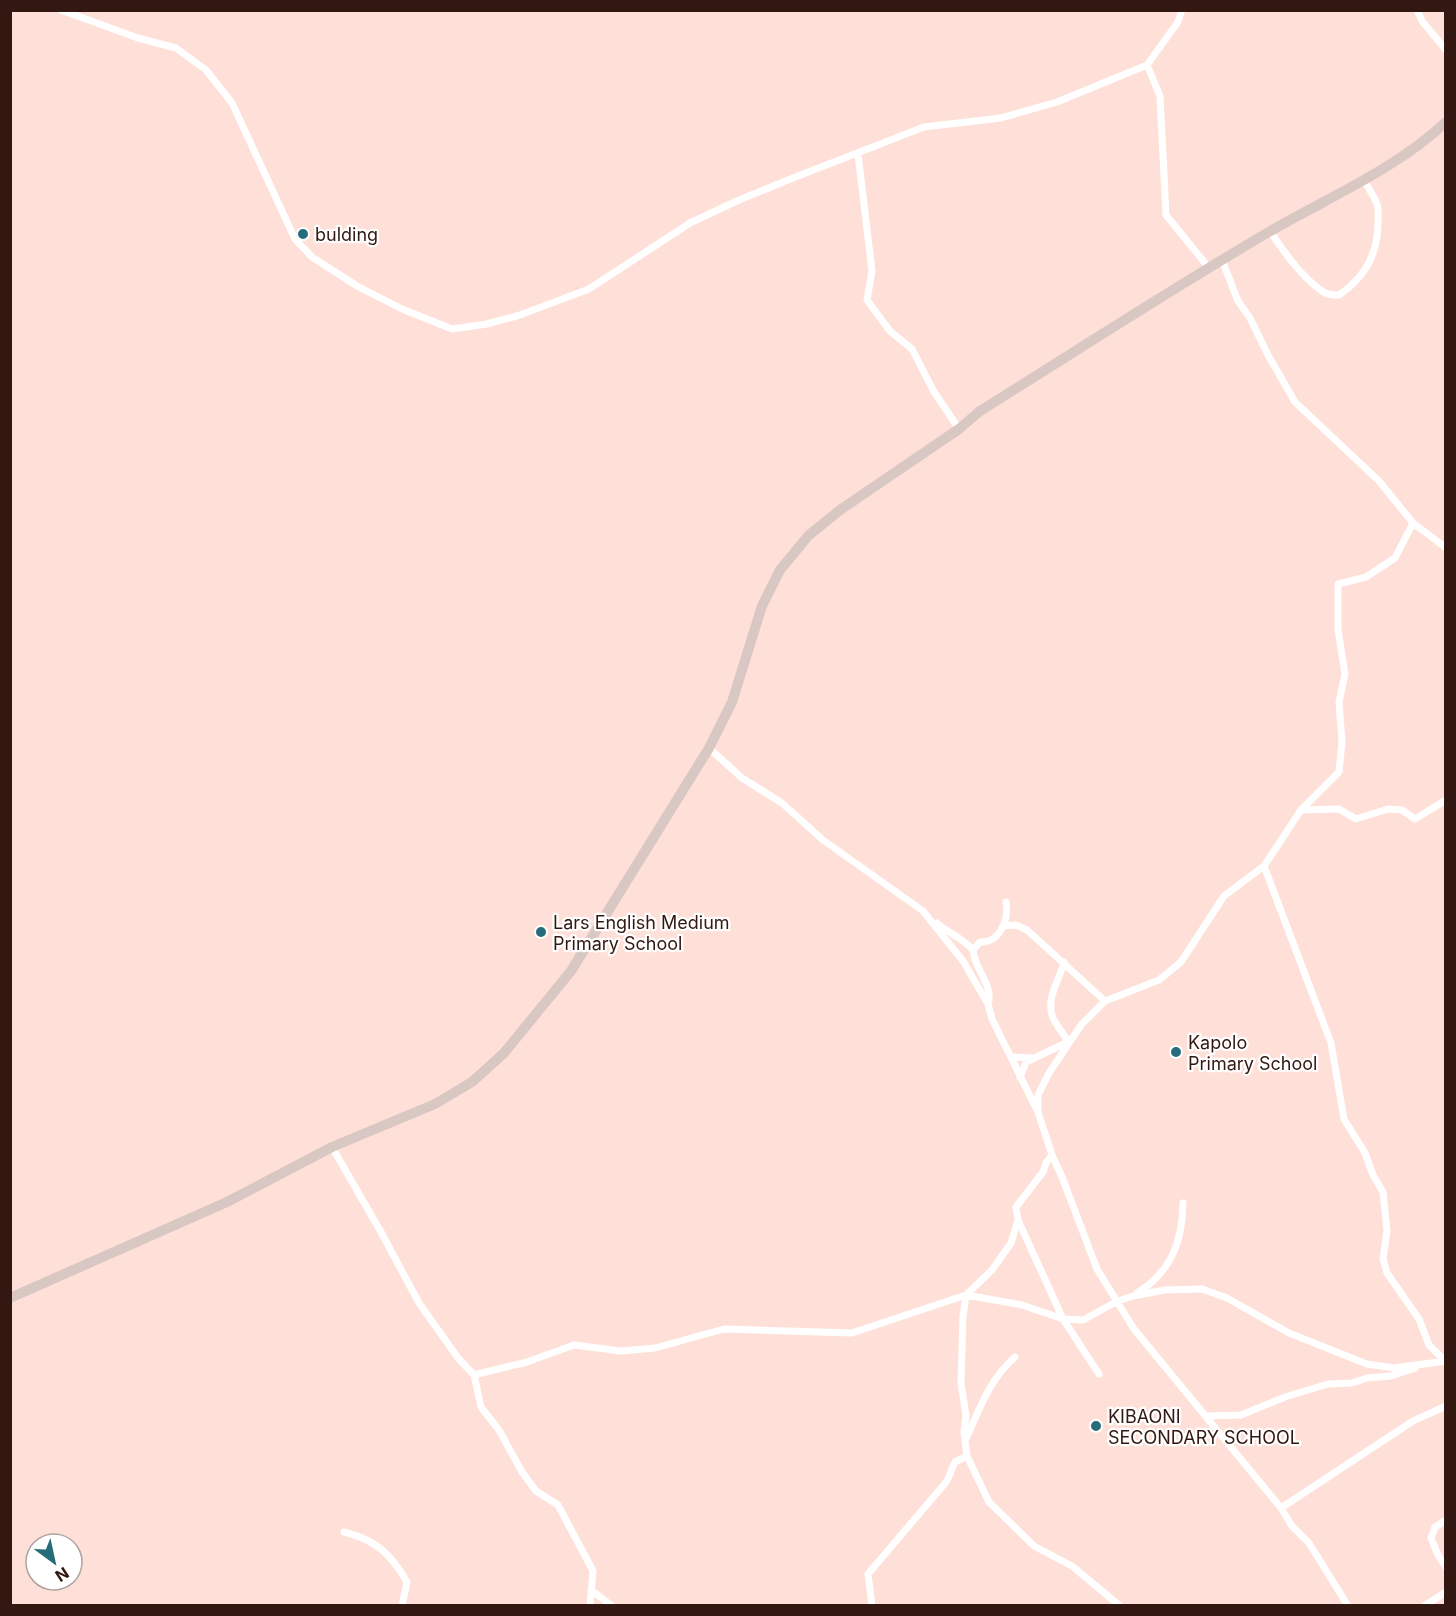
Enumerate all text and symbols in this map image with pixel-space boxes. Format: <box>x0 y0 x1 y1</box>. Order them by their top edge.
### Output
place label: bulding <box>315 224 378 245</box>
marker: bulding <box>296 227 310 241</box>
place label: Lars English Medium Primary School <box>553 912 730 954</box>
marker: Lars English Medium Primary School <box>534 925 548 939</box>
place label: Kapolo Primary School <box>1188 1032 1317 1074</box>
marker: Kapolo Primary School <box>1169 1045 1183 1059</box>
place label: KIBAONI SECONDARY SCHOOL <box>1108 1406 1300 1448</box>
marker: KIBAONI SECONDARY SCHOOL <box>1089 1419 1103 1433</box>
north arrow <box>24 1532 84 1592</box>
text: N <box>52 1563 73 1586</box>

